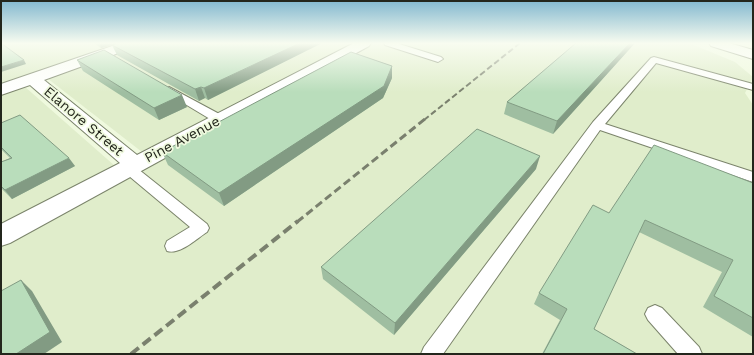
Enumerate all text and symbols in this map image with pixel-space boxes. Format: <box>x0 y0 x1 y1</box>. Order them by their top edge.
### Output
street label: Elanore Street <box>41 83 127 159</box>
street label: Pine Avenue <box>142 113 222 165</box>

